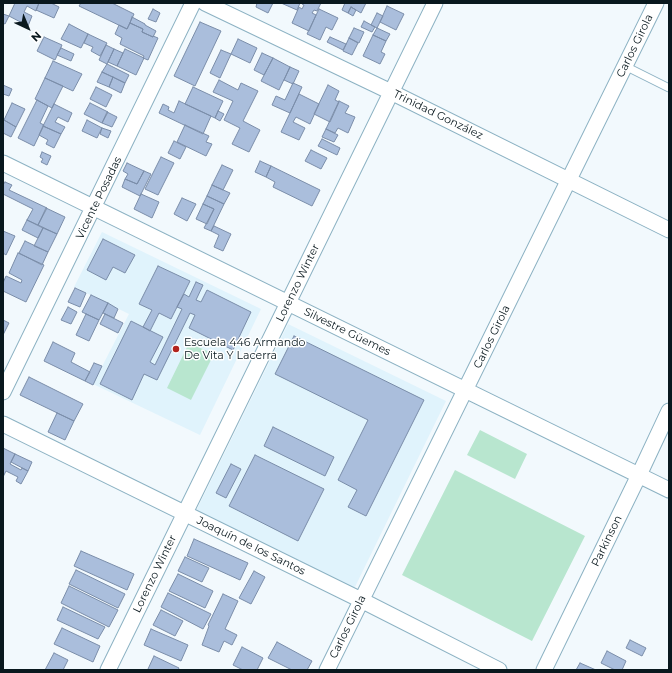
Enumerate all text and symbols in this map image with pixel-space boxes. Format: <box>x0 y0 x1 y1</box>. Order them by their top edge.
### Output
north arrow <box>8 8 48 48</box>
street label: Carlos Girola <box>614 12 656 80</box>
text: N <box>28 29 44 45</box>
street label: Trinidad González <box>391 88 485 142</box>
street label: Vicente Posadas <box>73 155 125 241</box>
street label: Lorenzo Winter <box>274 242 322 324</box>
street label: Carlos Girola <box>471 303 513 371</box>
street label: Silvestre Güemes <box>301 305 393 359</box>
place label: Escuela 446 Armando De Vita Y Lacerra <box>184 336 305 362</box>
marker: Escuela 446 Armando De Vita Y Lacerra <box>171 344 181 354</box>
street label: Parkinson <box>589 513 625 569</box>
street label: Joaquín de los Santos <box>194 514 308 578</box>
street label: Lorenzo Winter <box>131 533 179 615</box>
street label: Carlos Girola <box>327 593 369 661</box>

